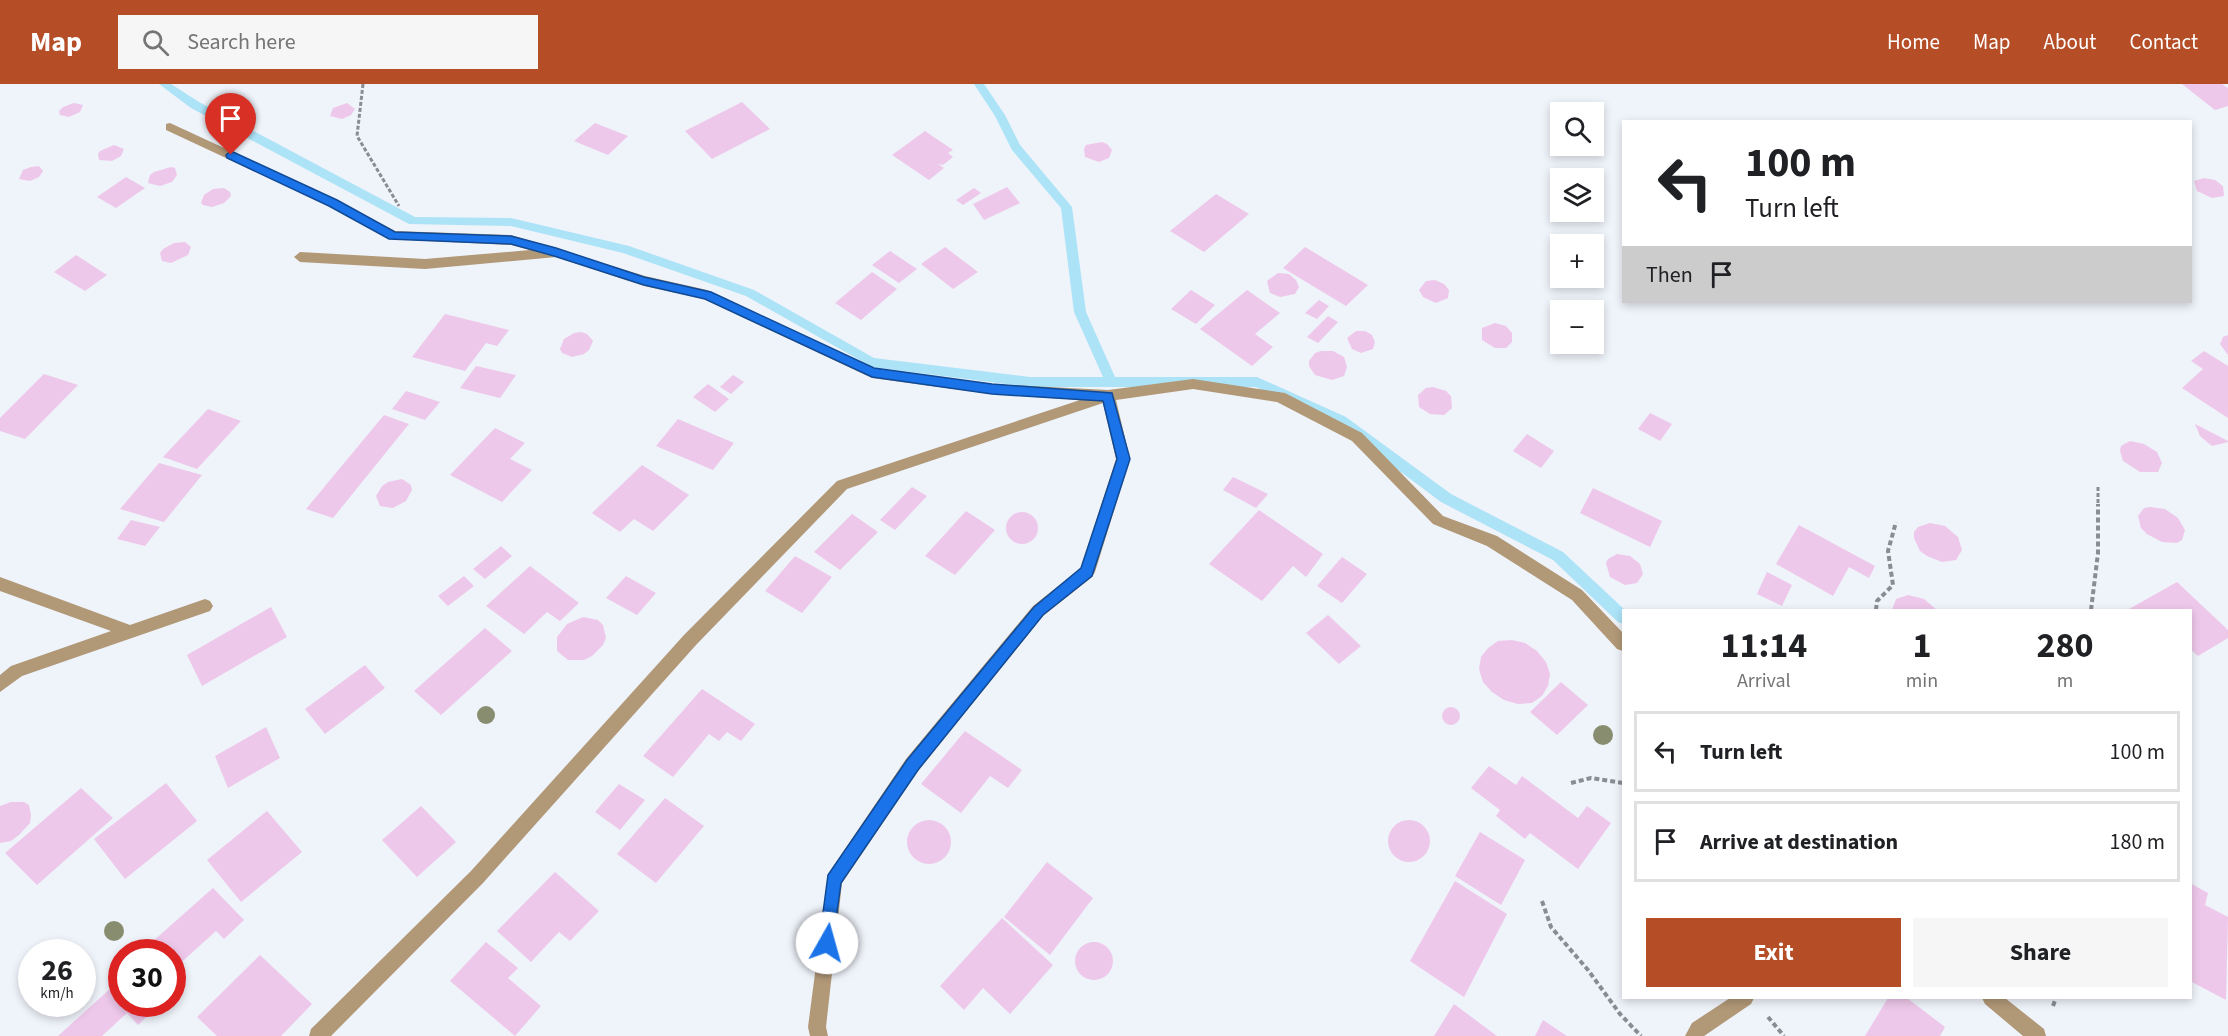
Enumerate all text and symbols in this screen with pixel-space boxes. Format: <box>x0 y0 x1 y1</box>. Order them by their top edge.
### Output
search box <box>118 15 538 69</box>
text: Map <box>30 22 82 62</box>
icon: search <box>139 26 172 59</box>
text: Search here <box>187 26 296 58</box>
text: Home <box>1887 27 1940 57</box>
text: Map <box>1973 27 2011 57</box>
text: About <box>2044 27 2096 57</box>
text: Contact <box>2129 27 2198 57</box>
pin <box>205 93 256 155</box>
icon: arrive <box>214 102 247 135</box>
map controls <box>1550 102 1604 354</box>
button: search <box>1550 102 1604 156</box>
text: 100 m <box>1745 133 1856 193</box>
icon: left <box>1646 144 1724 222</box>
button: layers <box>1550 168 1604 222</box>
text: Turn left <box>1745 189 1839 228</box>
button: + <box>1550 234 1604 288</box>
icon: arrive <box>1705 258 1738 291</box>
text: Then <box>1646 259 1693 291</box>
button: − <box>1550 300 1604 354</box>
text: 11:14 <box>1720 620 1807 671</box>
text: 1 <box>1912 620 1931 671</box>
text: 280 <box>2037 620 2094 671</box>
text: Arrival <box>1737 667 1791 695</box>
text: min <box>1906 667 1938 695</box>
text: m <box>2057 667 2073 695</box>
icon: left <box>1649 735 1682 768</box>
text: Turn left <box>1700 736 1782 768</box>
text: 100 m <box>2110 736 2165 768</box>
icon: arrive <box>1649 825 1682 858</box>
text: Arrive at destination <box>1700 826 1898 858</box>
text: 180 m <box>2110 826 2165 858</box>
position arrow <box>795 911 859 975</box>
button: Exit <box>1646 918 1901 987</box>
button: Share <box>1913 918 2168 987</box>
speed limit sign: 30 <box>108 939 186 1017</box>
text: 26 <box>41 949 73 992</box>
text: km/h <box>40 983 74 1004</box>

